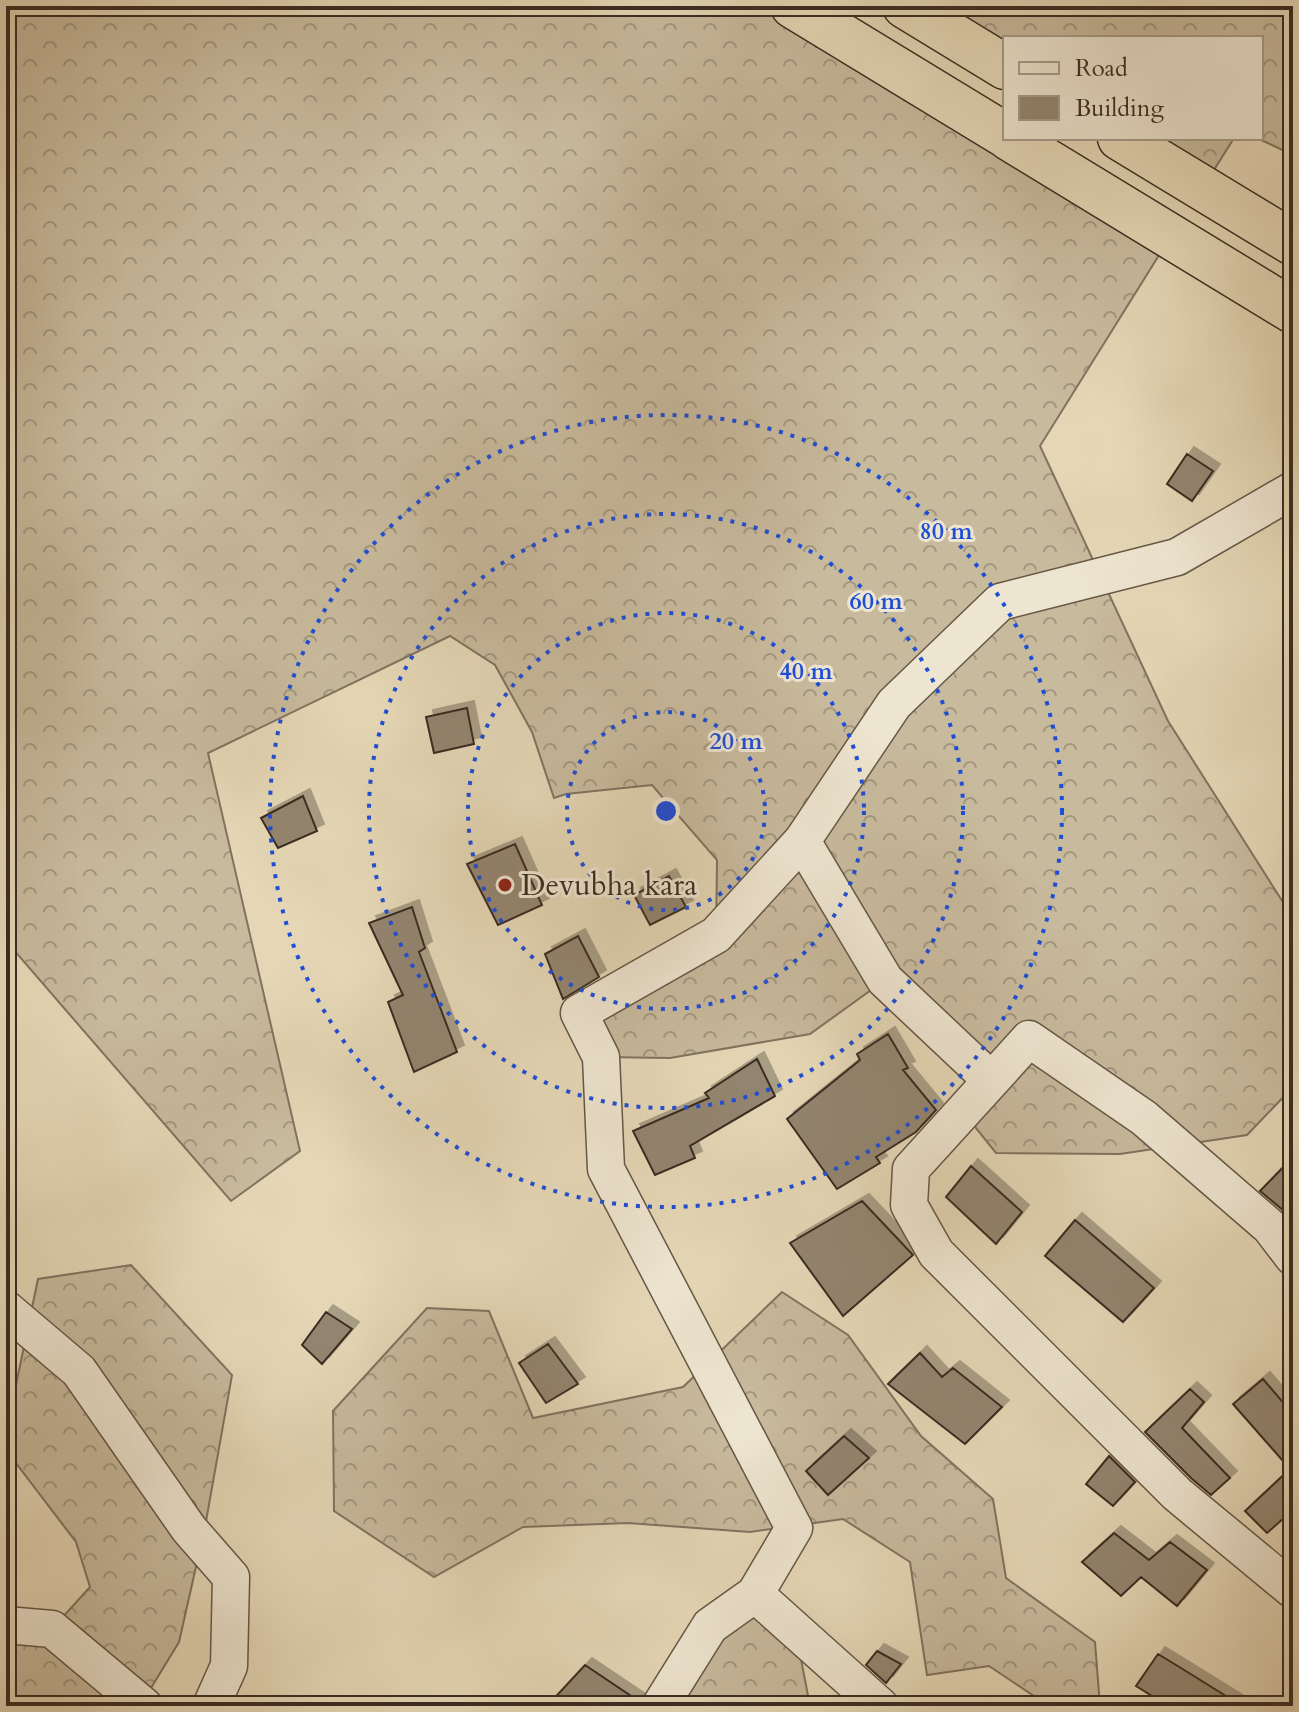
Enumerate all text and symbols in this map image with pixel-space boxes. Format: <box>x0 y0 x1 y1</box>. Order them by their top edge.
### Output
legend <box>1003 36 1263 140</box>
text: Road <box>1075 52 1128 85</box>
text: Building <box>1075 92 1165 125</box>
text: 80 m <box>919 515 973 548</box>
text: 60 m <box>849 585 903 618</box>
text: 40 m <box>779 655 833 688</box>
text: 20 m <box>709 725 763 758</box>
centre of rings <box>652 797 680 825</box>
place label: Devubha kara <box>521 865 697 906</box>
marker: Devubha kara <box>496 876 514 894</box>

